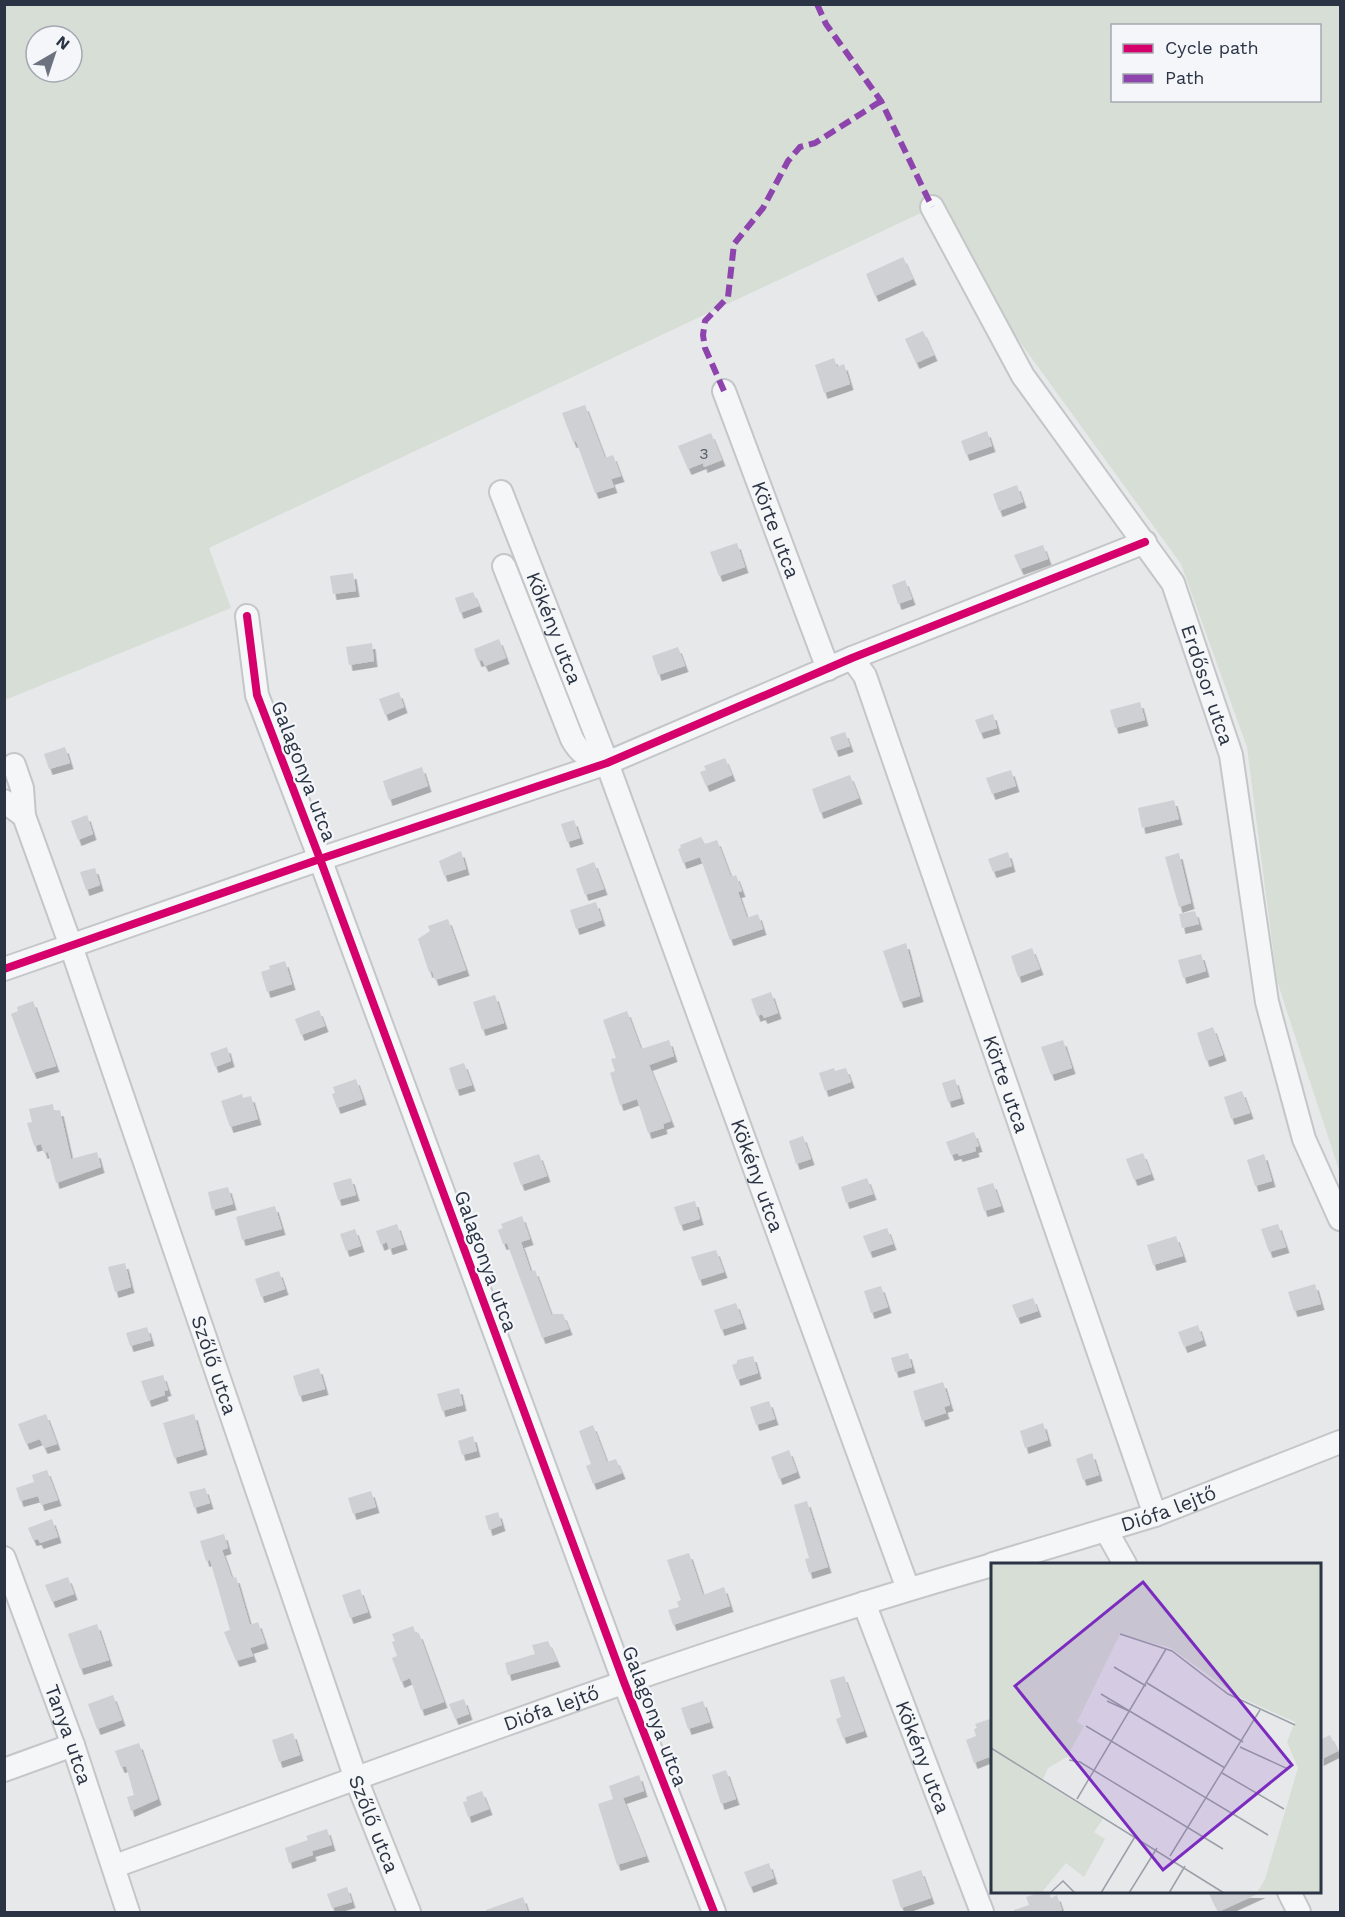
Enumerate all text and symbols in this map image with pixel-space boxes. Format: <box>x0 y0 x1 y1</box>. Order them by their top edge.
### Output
north arrow <box>24 24 84 84</box>
legend <box>1111 24 1321 102</box>
text: N <box>53 32 74 54</box>
text: Cycle path <box>1165 37 1259 58</box>
text: Path <box>1165 67 1205 88</box>
house number: 3 <box>699 444 709 463</box>
street label: Körte utca <box>747 478 805 582</box>
street label: Kökény utca <box>521 568 587 688</box>
street label: Erdősor utca <box>1176 621 1239 748</box>
street label: Galagonya utca <box>266 697 342 845</box>
street label: Körte utca <box>978 1032 1034 1136</box>
street label: Kökény utca <box>726 1116 789 1235</box>
street label: Galagonya utca <box>449 1187 523 1335</box>
street label: Szőlő utca <box>186 1312 242 1418</box>
street label: Diófa lejtő <box>1118 1480 1220 1537</box>
inset map <box>991 1563 1321 1893</box>
street label: Galagonya utca <box>617 1642 693 1790</box>
street label: Diófa lejtő <box>500 1680 602 1736</box>
street label: Tanya utca <box>40 1681 97 1788</box>
street label: Kökény utca <box>890 1697 955 1817</box>
street label: Szőlő utca <box>344 1771 404 1876</box>

